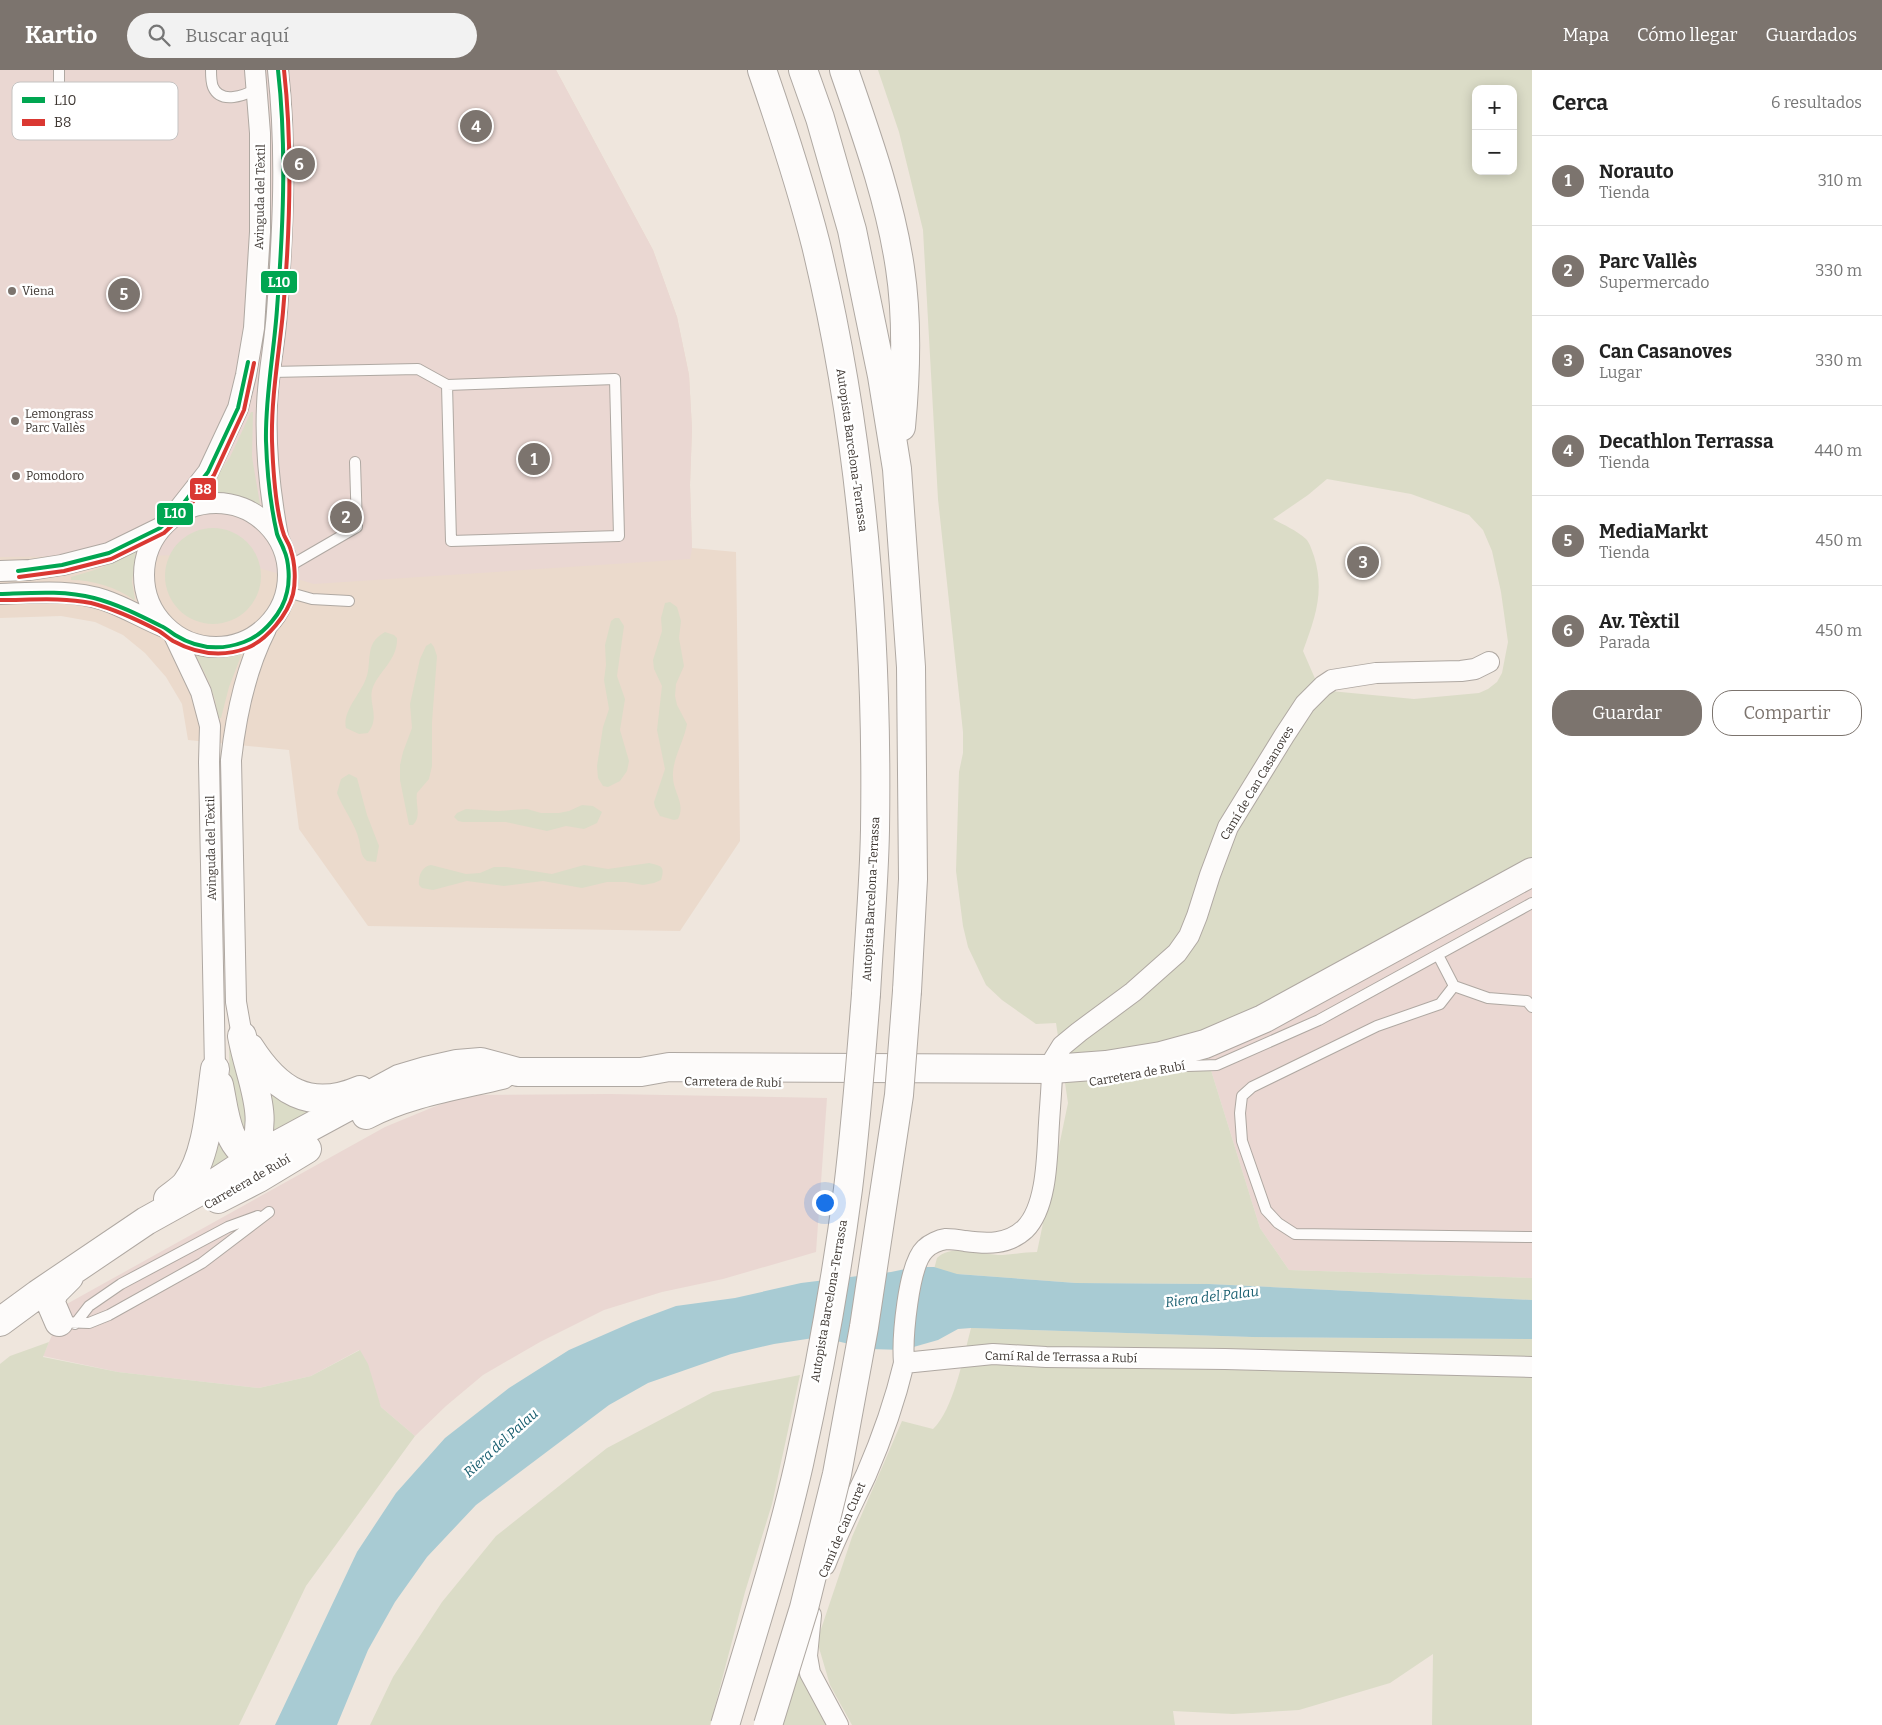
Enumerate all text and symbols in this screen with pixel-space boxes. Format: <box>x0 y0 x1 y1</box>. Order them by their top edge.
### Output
search box <box>127 13 477 58</box>
text: Kartio <box>25 21 97 49</box>
icon: search <box>145 21 173 49</box>
text: Buscar aquí <box>185 24 289 47</box>
text: Mapa <box>1563 24 1609 46</box>
text: Cómo llegar <box>1637 24 1738 46</box>
text: Guardados <box>1766 24 1857 46</box>
legend <box>12 82 178 140</box>
map controls <box>1472 85 1517 175</box>
button: + <box>1472 85 1517 130</box>
text: Cerca <box>1552 90 1608 116</box>
text: L10 <box>54 92 76 109</box>
text: 6 resultados <box>1771 93 1862 112</box>
pin: 4 <box>460 107 492 145</box>
text: B8 <box>54 114 71 131</box>
button: − <box>1472 130 1517 175</box>
street label: Avinguda del Tèxtil <box>252 144 268 250</box>
pin: 6 <box>283 145 315 183</box>
text: Norauto <box>1599 160 1674 183</box>
text: 1 <box>1565 171 1571 190</box>
text: 310 m <box>1818 171 1862 190</box>
text: Tienda <box>1599 183 1650 202</box>
text: Parc Vallès <box>1599 250 1697 273</box>
text: 2 <box>1563 261 1573 280</box>
text: 330 m <box>1815 261 1862 280</box>
line badge: L10 <box>260 270 298 294</box>
text: Supermercado <box>1599 273 1709 292</box>
text: L10 <box>268 274 290 291</box>
pin: 5 <box>108 275 140 313</box>
place label: Viena <box>22 284 55 298</box>
marker: Viena <box>6 285 18 297</box>
text: Can Casanoves <box>1599 340 1732 363</box>
text: 3 <box>1563 351 1573 370</box>
text: 330 m <box>1815 351 1862 370</box>
text: Lugar <box>1599 363 1642 382</box>
street label: Autopista Barcelona-Terrassa <box>834 367 870 533</box>
place label: Lemongrass Parc Vallès <box>25 407 94 435</box>
marker: Lemongrass Parc Vallès <box>9 415 21 427</box>
text: Decathlon Terrassa <box>1599 430 1774 453</box>
pin: 1 <box>518 440 550 478</box>
text: 4 <box>1563 441 1573 460</box>
text: 440 m <box>1815 441 1862 460</box>
text: Tienda <box>1599 453 1650 472</box>
place label: Pomodoro <box>26 469 84 483</box>
marker: Pomodoro <box>10 470 22 482</box>
line badge: B8 <box>189 477 217 501</box>
text: B8 <box>194 481 212 498</box>
pin: 2 <box>330 498 362 536</box>
line badge: L10 <box>156 502 194 526</box>
text: L10 <box>164 505 186 522</box>
text: MediaMarkt <box>1599 520 1708 543</box>
text: 5 <box>1564 531 1572 550</box>
text: 450 m <box>1815 531 1862 550</box>
pin: 3 <box>1347 543 1379 581</box>
text: Tienda <box>1599 543 1650 562</box>
text: Av. Tèxtil <box>1599 610 1680 633</box>
text: 6 <box>1563 621 1573 640</box>
text: 450 m <box>1815 621 1862 640</box>
text: Parada <box>1599 633 1650 652</box>
button: Guardar <box>1552 690 1702 736</box>
button: Compartir <box>1712 690 1862 736</box>
street label: Camí de Can Casanoves <box>1217 723 1297 843</box>
street label: Avinguda del Tèxtil <box>203 795 219 901</box>
street label: Autopista Barcelona-Terrassa <box>860 816 882 982</box>
street label: Carretera de Rubí <box>1088 1059 1186 1089</box>
street label: Carretera de Rubí <box>684 1074 782 1090</box>
street label: Carretera de Rubí <box>201 1151 293 1212</box>
your location <box>812 1190 838 1216</box>
street label: Autopista Barcelona-Terrassa <box>808 1218 850 1383</box>
water label: Riera del Palau <box>1164 1283 1260 1311</box>
street label: Camí Ral de Terrassa a Rubí <box>985 1349 1138 1365</box>
water label: Riera del Palau <box>460 1405 542 1481</box>
street label: Camí de Can Curet <box>816 1480 869 1580</box>

